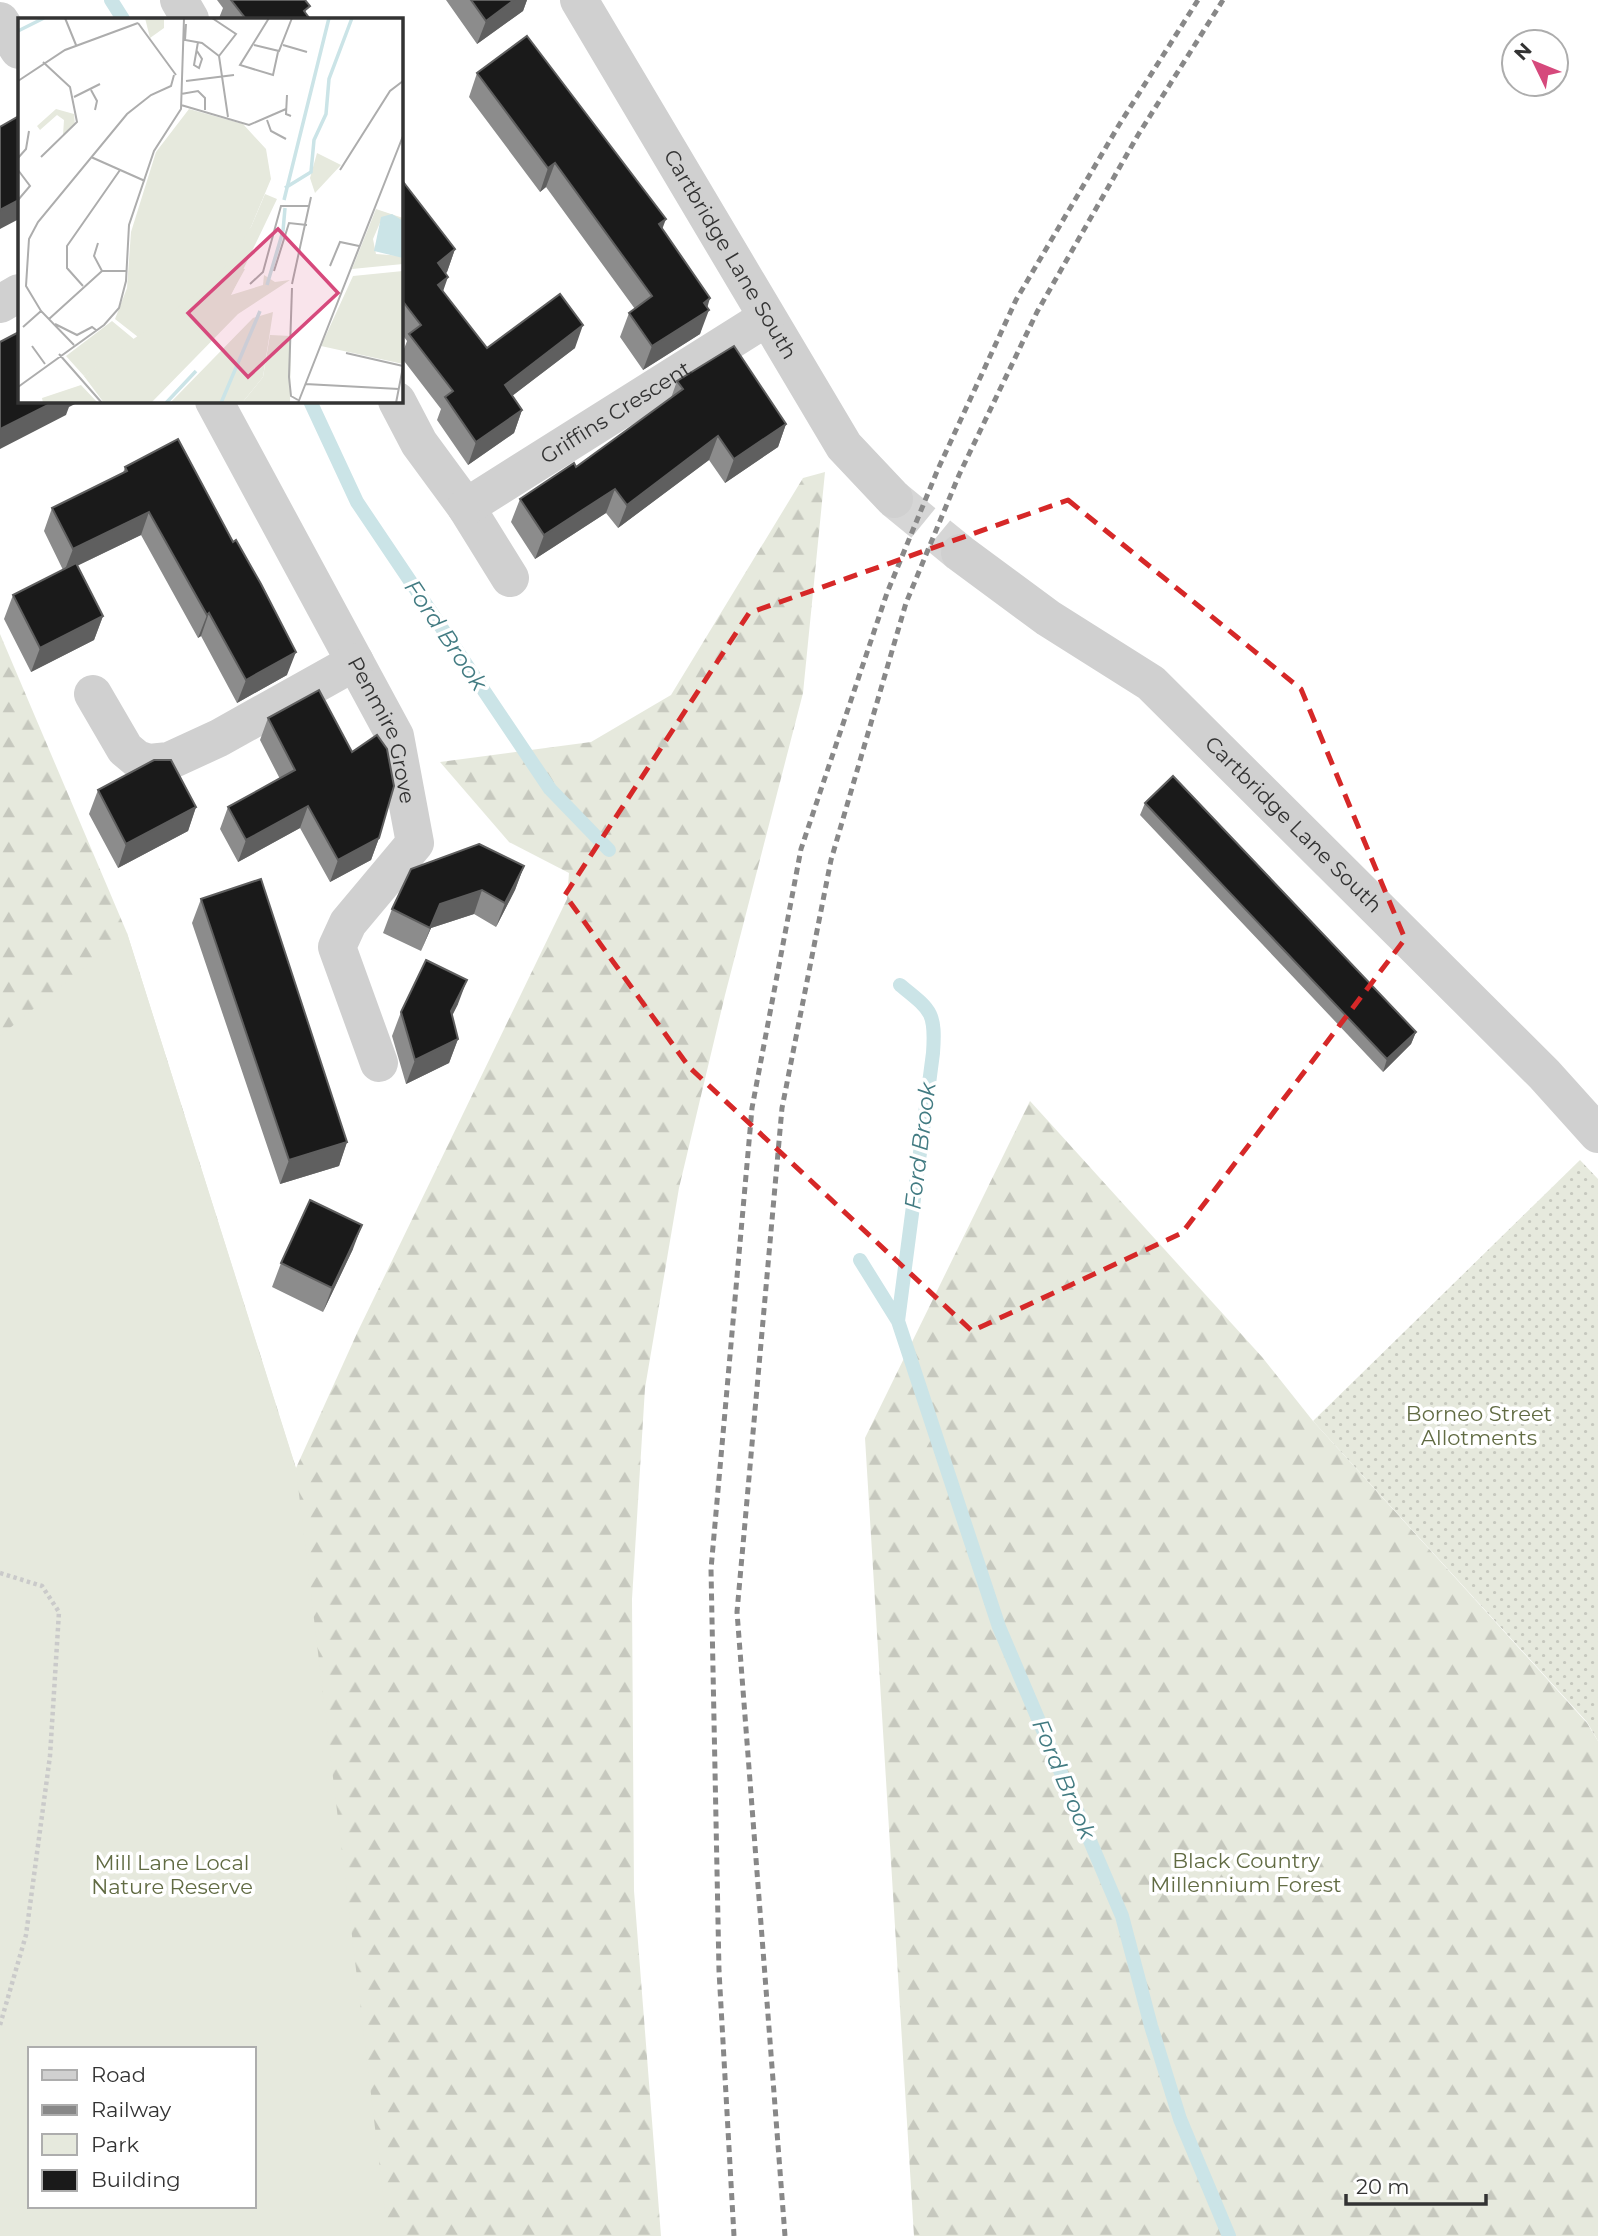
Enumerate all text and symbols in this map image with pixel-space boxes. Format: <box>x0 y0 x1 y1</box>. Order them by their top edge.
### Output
inset map <box>18 18 402 402</box>
north arrow <box>1500 28 1570 98</box>
text: N <box>1509 38 1537 65</box>
street label: Cartbridge Lane South <box>659 145 803 364</box>
street label: Griffins Crescent <box>536 356 695 469</box>
water label: Ford Brook <box>399 574 494 697</box>
street label: Penmire Grove <box>342 652 420 806</box>
street label: Cartbridge Lane South <box>1200 731 1387 918</box>
water label: Ford Brook <box>898 1079 942 1211</box>
park label: Borneo Street Allotments <box>1406 1401 1552 1450</box>
water label: Ford Brook <box>1026 1715 1102 1845</box>
park label: Black Country Millennium Forest <box>1150 1848 1342 1897</box>
park label: Mill Lane Local Nature Reserve <box>91 1850 253 1899</box>
legend <box>28 2047 256 2208</box>
text: Road <box>91 2062 146 2087</box>
text: Railway <box>91 2097 172 2122</box>
text: Park <box>91 2132 139 2157</box>
scale bar <box>1346 2162 1486 2206</box>
text: Building <box>91 2167 181 2192</box>
text: 20 m <box>1356 2174 1410 2199</box>

